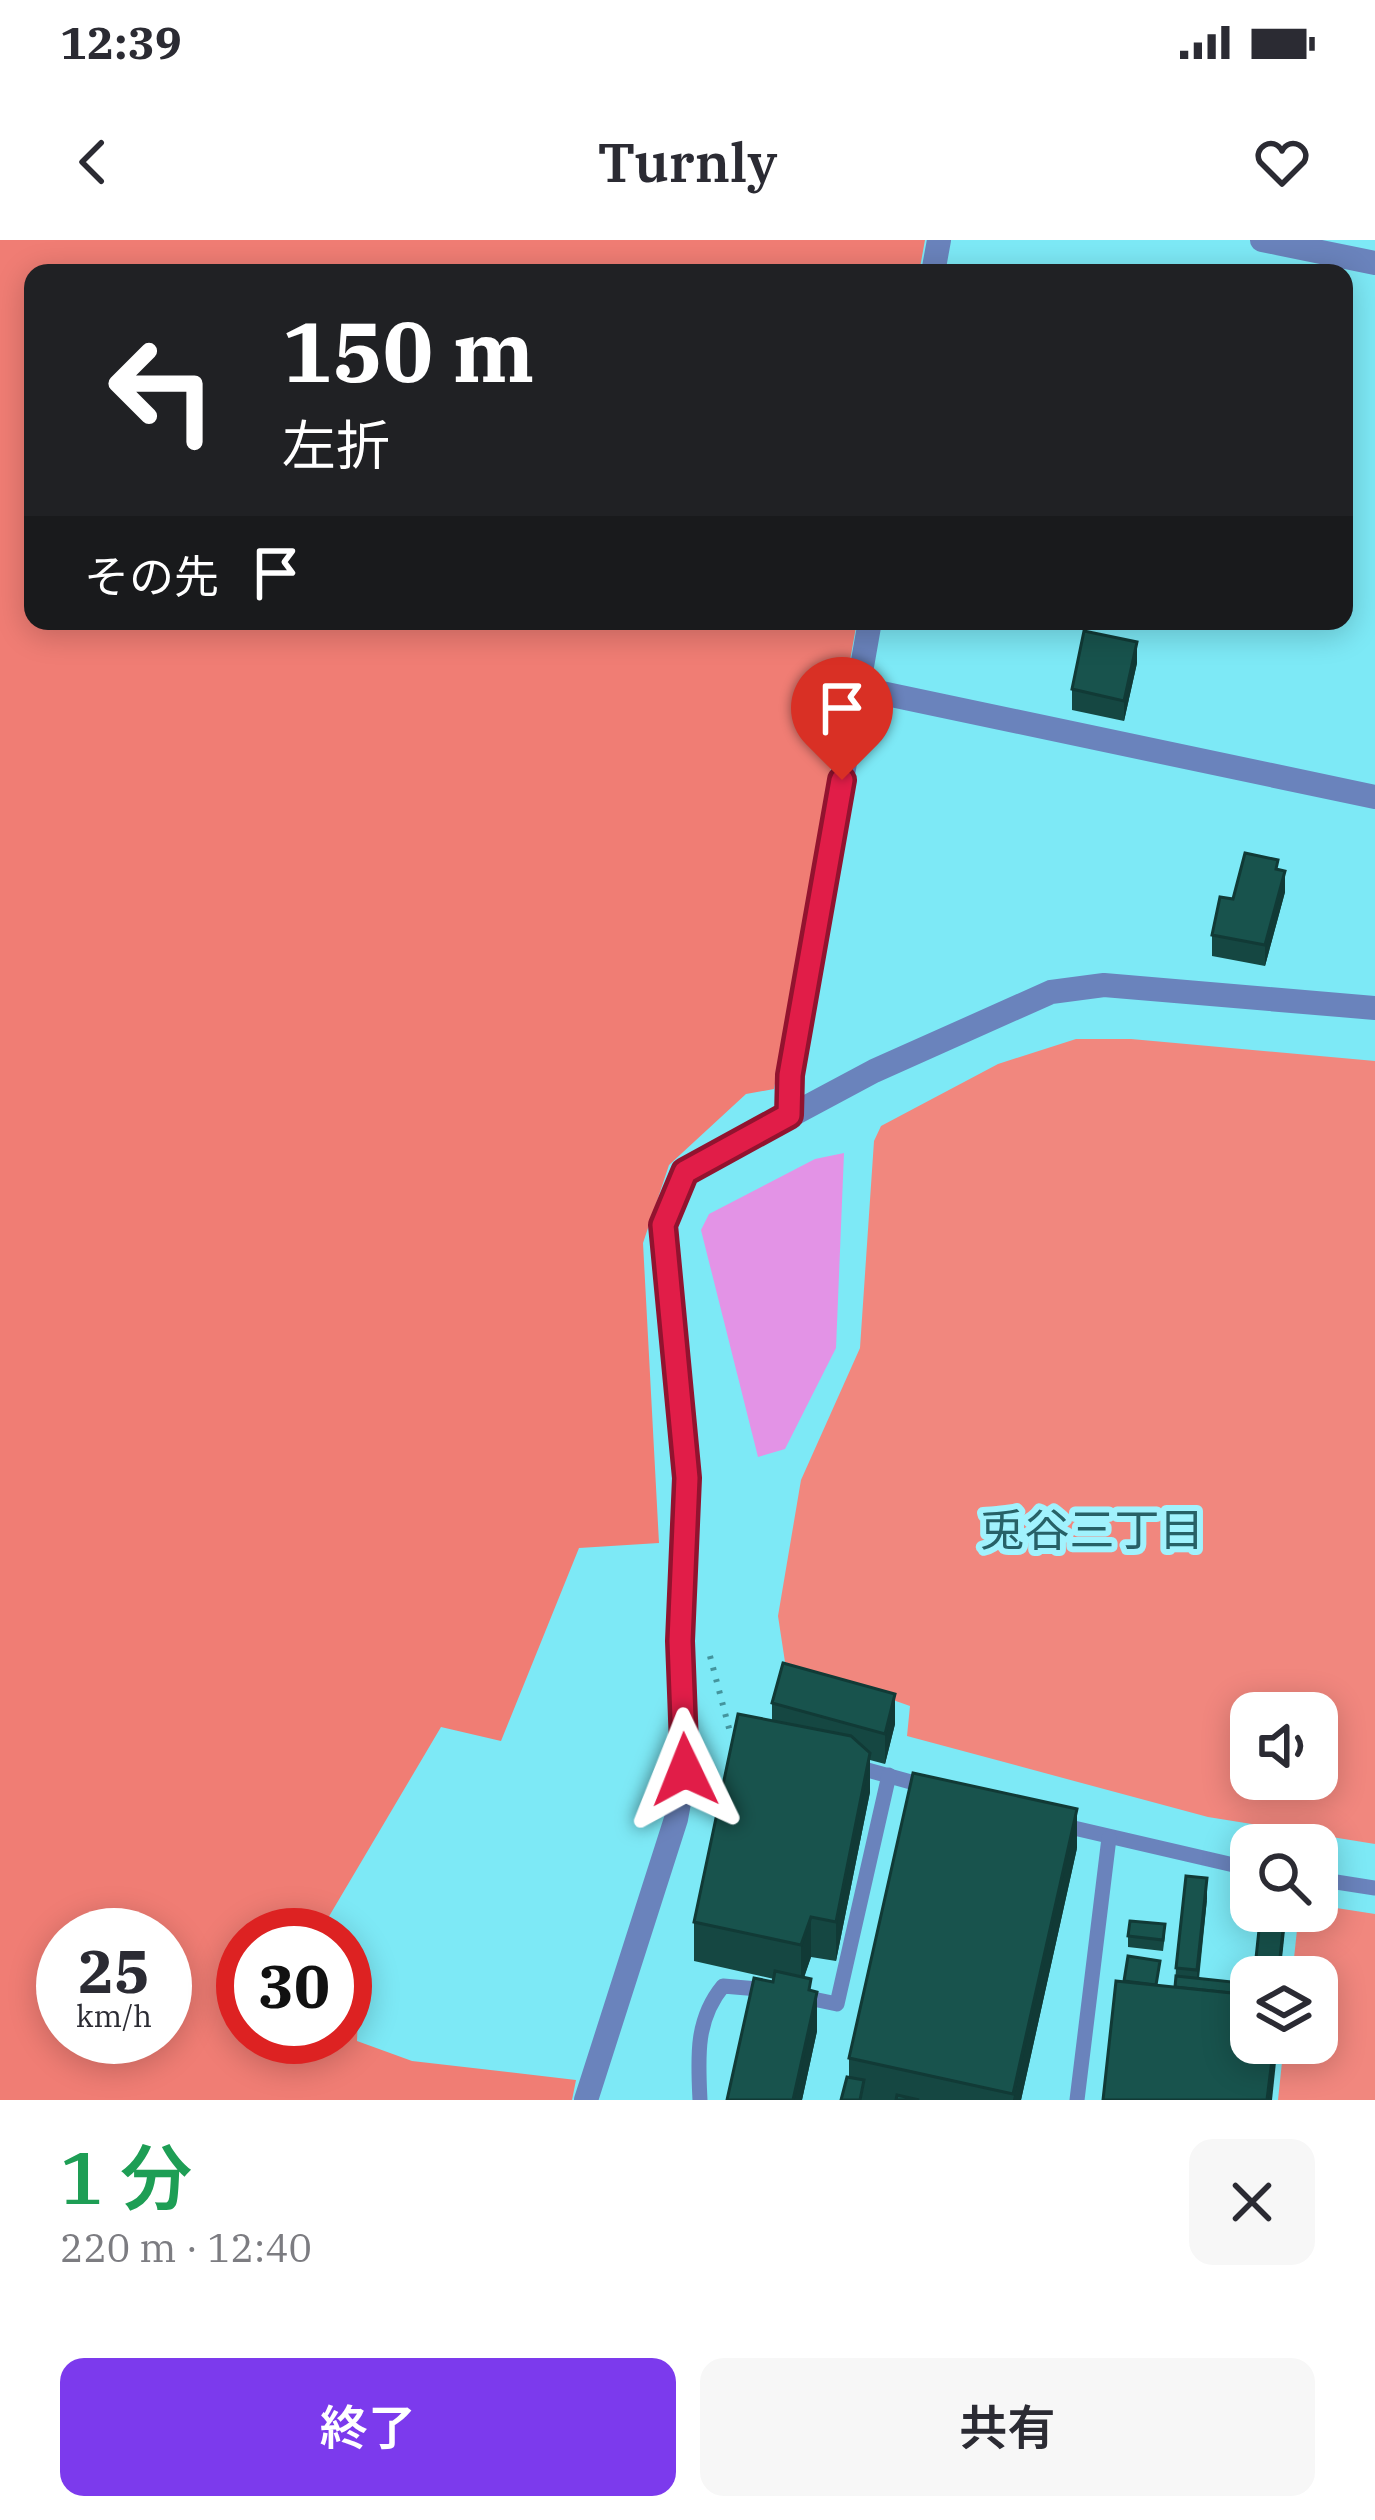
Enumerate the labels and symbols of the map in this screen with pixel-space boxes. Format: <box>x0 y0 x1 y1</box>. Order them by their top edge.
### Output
pin <box>791 657 893 780</box>
district label: 兎谷三丁目 <box>979 1500 1205 1558</box>
position arrow <box>622 1707 748 1833</box>
speed limit sign: 30 <box>216 1908 372 2064</box>

